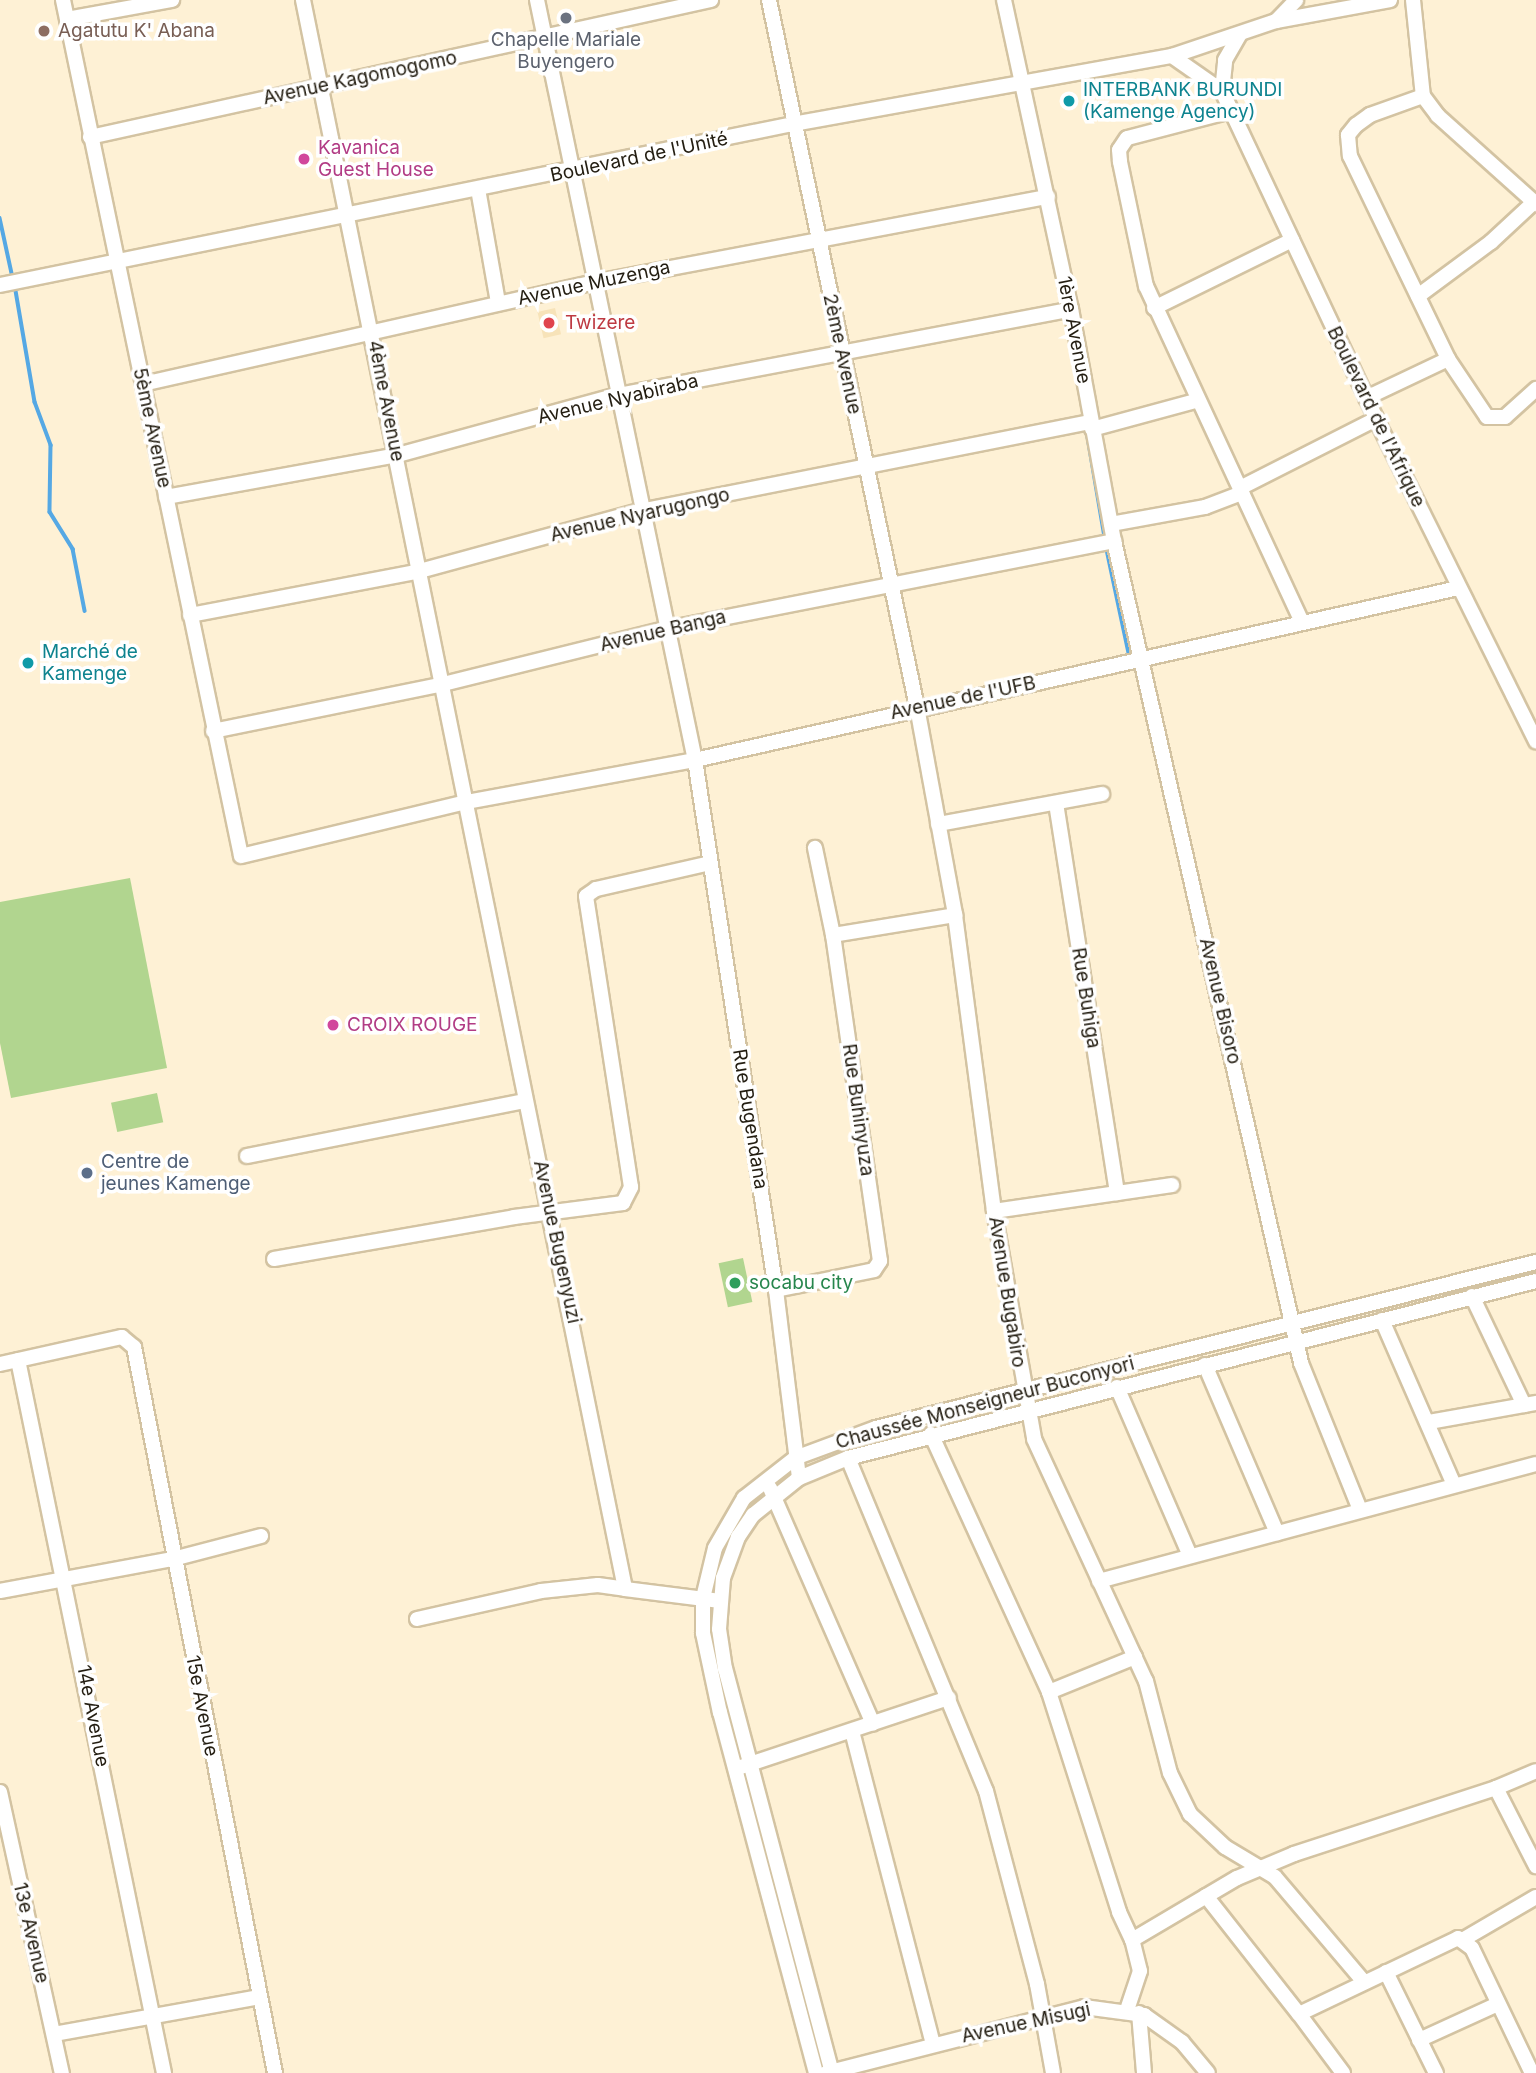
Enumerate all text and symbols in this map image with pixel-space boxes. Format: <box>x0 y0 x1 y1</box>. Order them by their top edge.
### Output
marker: Chapelle Mariale Buyengero <box>558 10 574 26</box>
place label: Agatutu K' Abana <box>58 20 215 42</box>
marker: Agatutu K' Abana <box>36 23 52 39</box>
place label: Chapelle Mariale Buyengero <box>491 29 641 73</box>
street label: Avenue Kagomogomo <box>261 46 459 110</box>
place label: INTERBANK BURUNDI (Kamenge Agency) <box>1083 79 1282 123</box>
marker: INTERBANK BURUNDI (Kamenge Agency) <box>1061 93 1077 109</box>
street label: Boulevard de l'Unité <box>548 127 730 187</box>
place label: Kavanica Guest House <box>318 137 434 181</box>
marker: Kavanica Guest House <box>296 151 312 167</box>
street label: Avenue Muzenga <box>516 256 672 310</box>
street label: 1ère Avenue <box>1052 274 1096 386</box>
street label: 2ème Avenue <box>818 292 866 416</box>
place label: Twizere <box>565 312 635 334</box>
marker: Twizere <box>539 313 559 333</box>
street label: Boulevard de l'Afrique <box>1322 323 1430 511</box>
street label: 4ème Avenue <box>363 338 409 464</box>
street label: 5ème Avenue <box>128 366 176 490</box>
street label: Avenue Nyabiraba <box>535 369 701 429</box>
street label: Avenue Nyarugongo <box>548 483 732 547</box>
street label: Avenue Banga <box>598 605 728 657</box>
place label: Marché de Kamenge <box>42 641 138 685</box>
marker: Marché de Kamenge <box>20 655 36 671</box>
street label: Avenue de l'UFB <box>888 671 1038 725</box>
street label: Avenue Bisoro <box>1194 936 1246 1066</box>
street label: Rue Buhiga <box>1067 946 1105 1050</box>
place label: CROIX ROUGE <box>347 1014 478 1036</box>
marker: CROIX ROUGE <box>325 1017 341 1033</box>
street label: Rue Buhinyuza <box>837 1042 879 1178</box>
street label: Rue Bugendana <box>728 1047 772 1191</box>
place label: Centre de jeunes Kamenge <box>101 1151 251 1195</box>
street label: Avenue Bugenyuzi <box>529 1158 585 1326</box>
marker: Centre de jeunes Kamenge <box>79 1165 95 1181</box>
street label: Avenue Bugabiro <box>984 1215 1030 1369</box>
place label: socabu city <box>749 1272 853 1294</box>
marker: socabu city <box>727 1275 743 1291</box>
street label: Chaussée Monseigneur Buconyori <box>833 1352 1137 1454</box>
street label: 15e Avenue <box>181 1654 223 1758</box>
street label: 14e Avenue <box>72 1663 114 1769</box>
street label: 13e Avenue <box>8 1880 54 1986</box>
street label: Avenue Misugi <box>959 1998 1093 2048</box>

